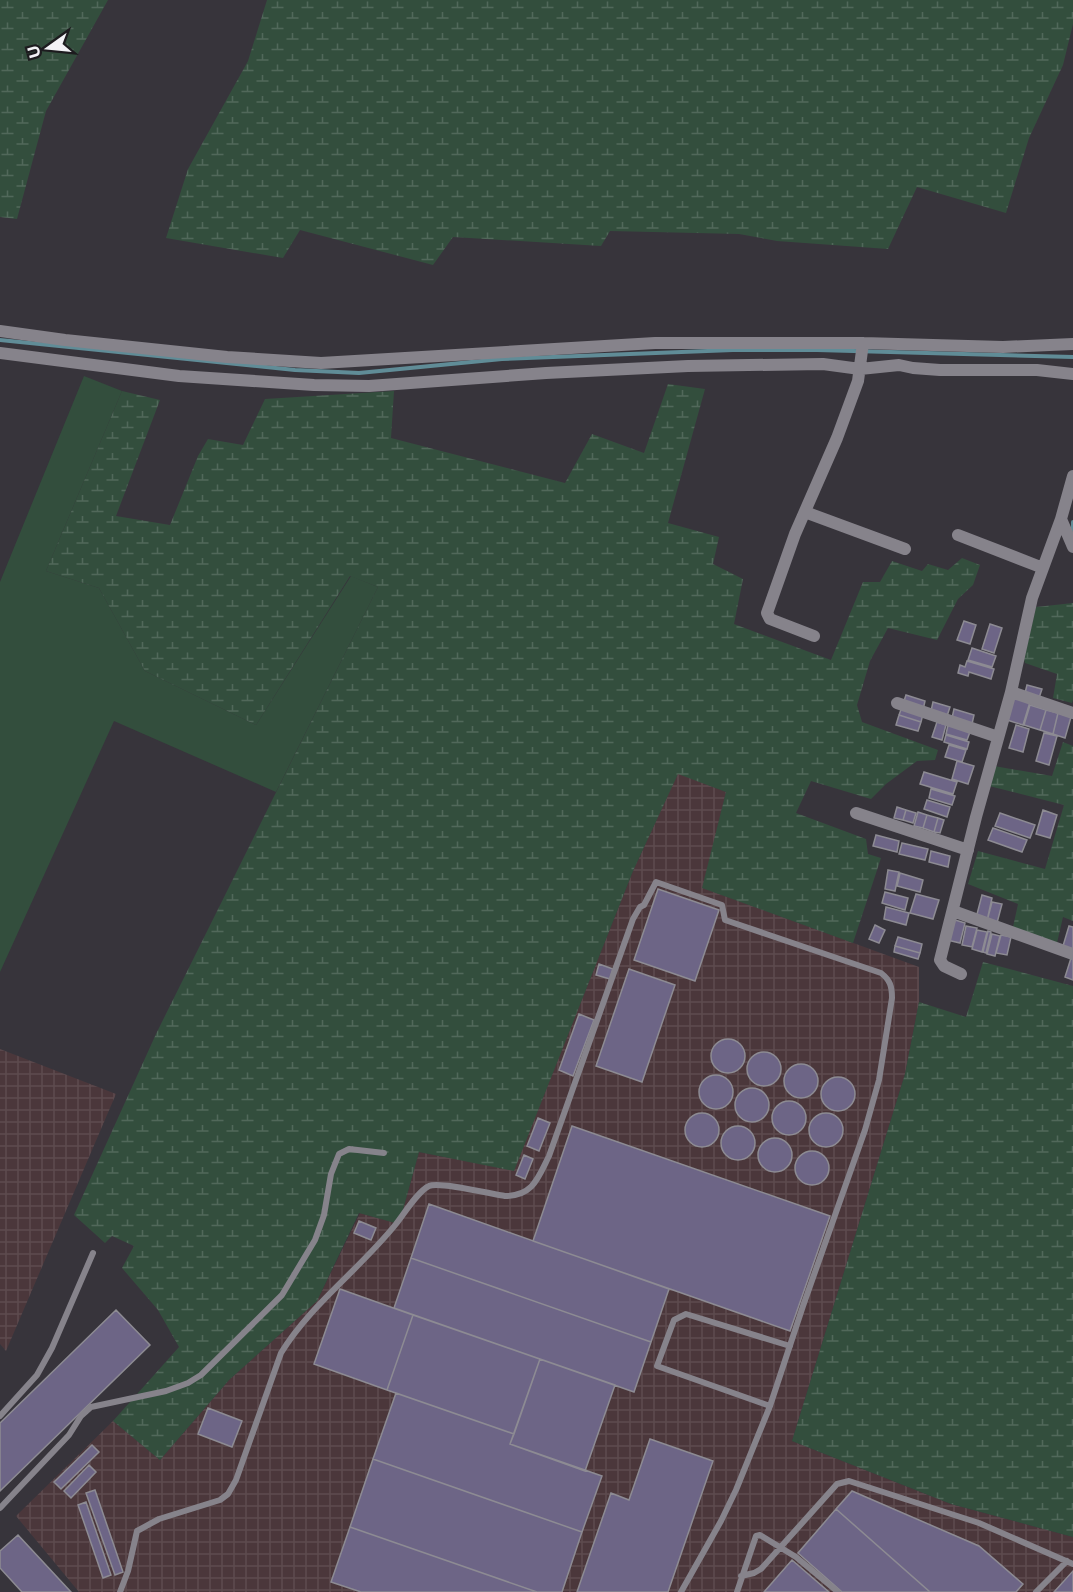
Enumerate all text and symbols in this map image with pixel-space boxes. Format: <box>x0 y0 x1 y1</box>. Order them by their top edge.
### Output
north arrow <box>18 18 78 78</box>
text: U <box>23 43 45 60</box>

